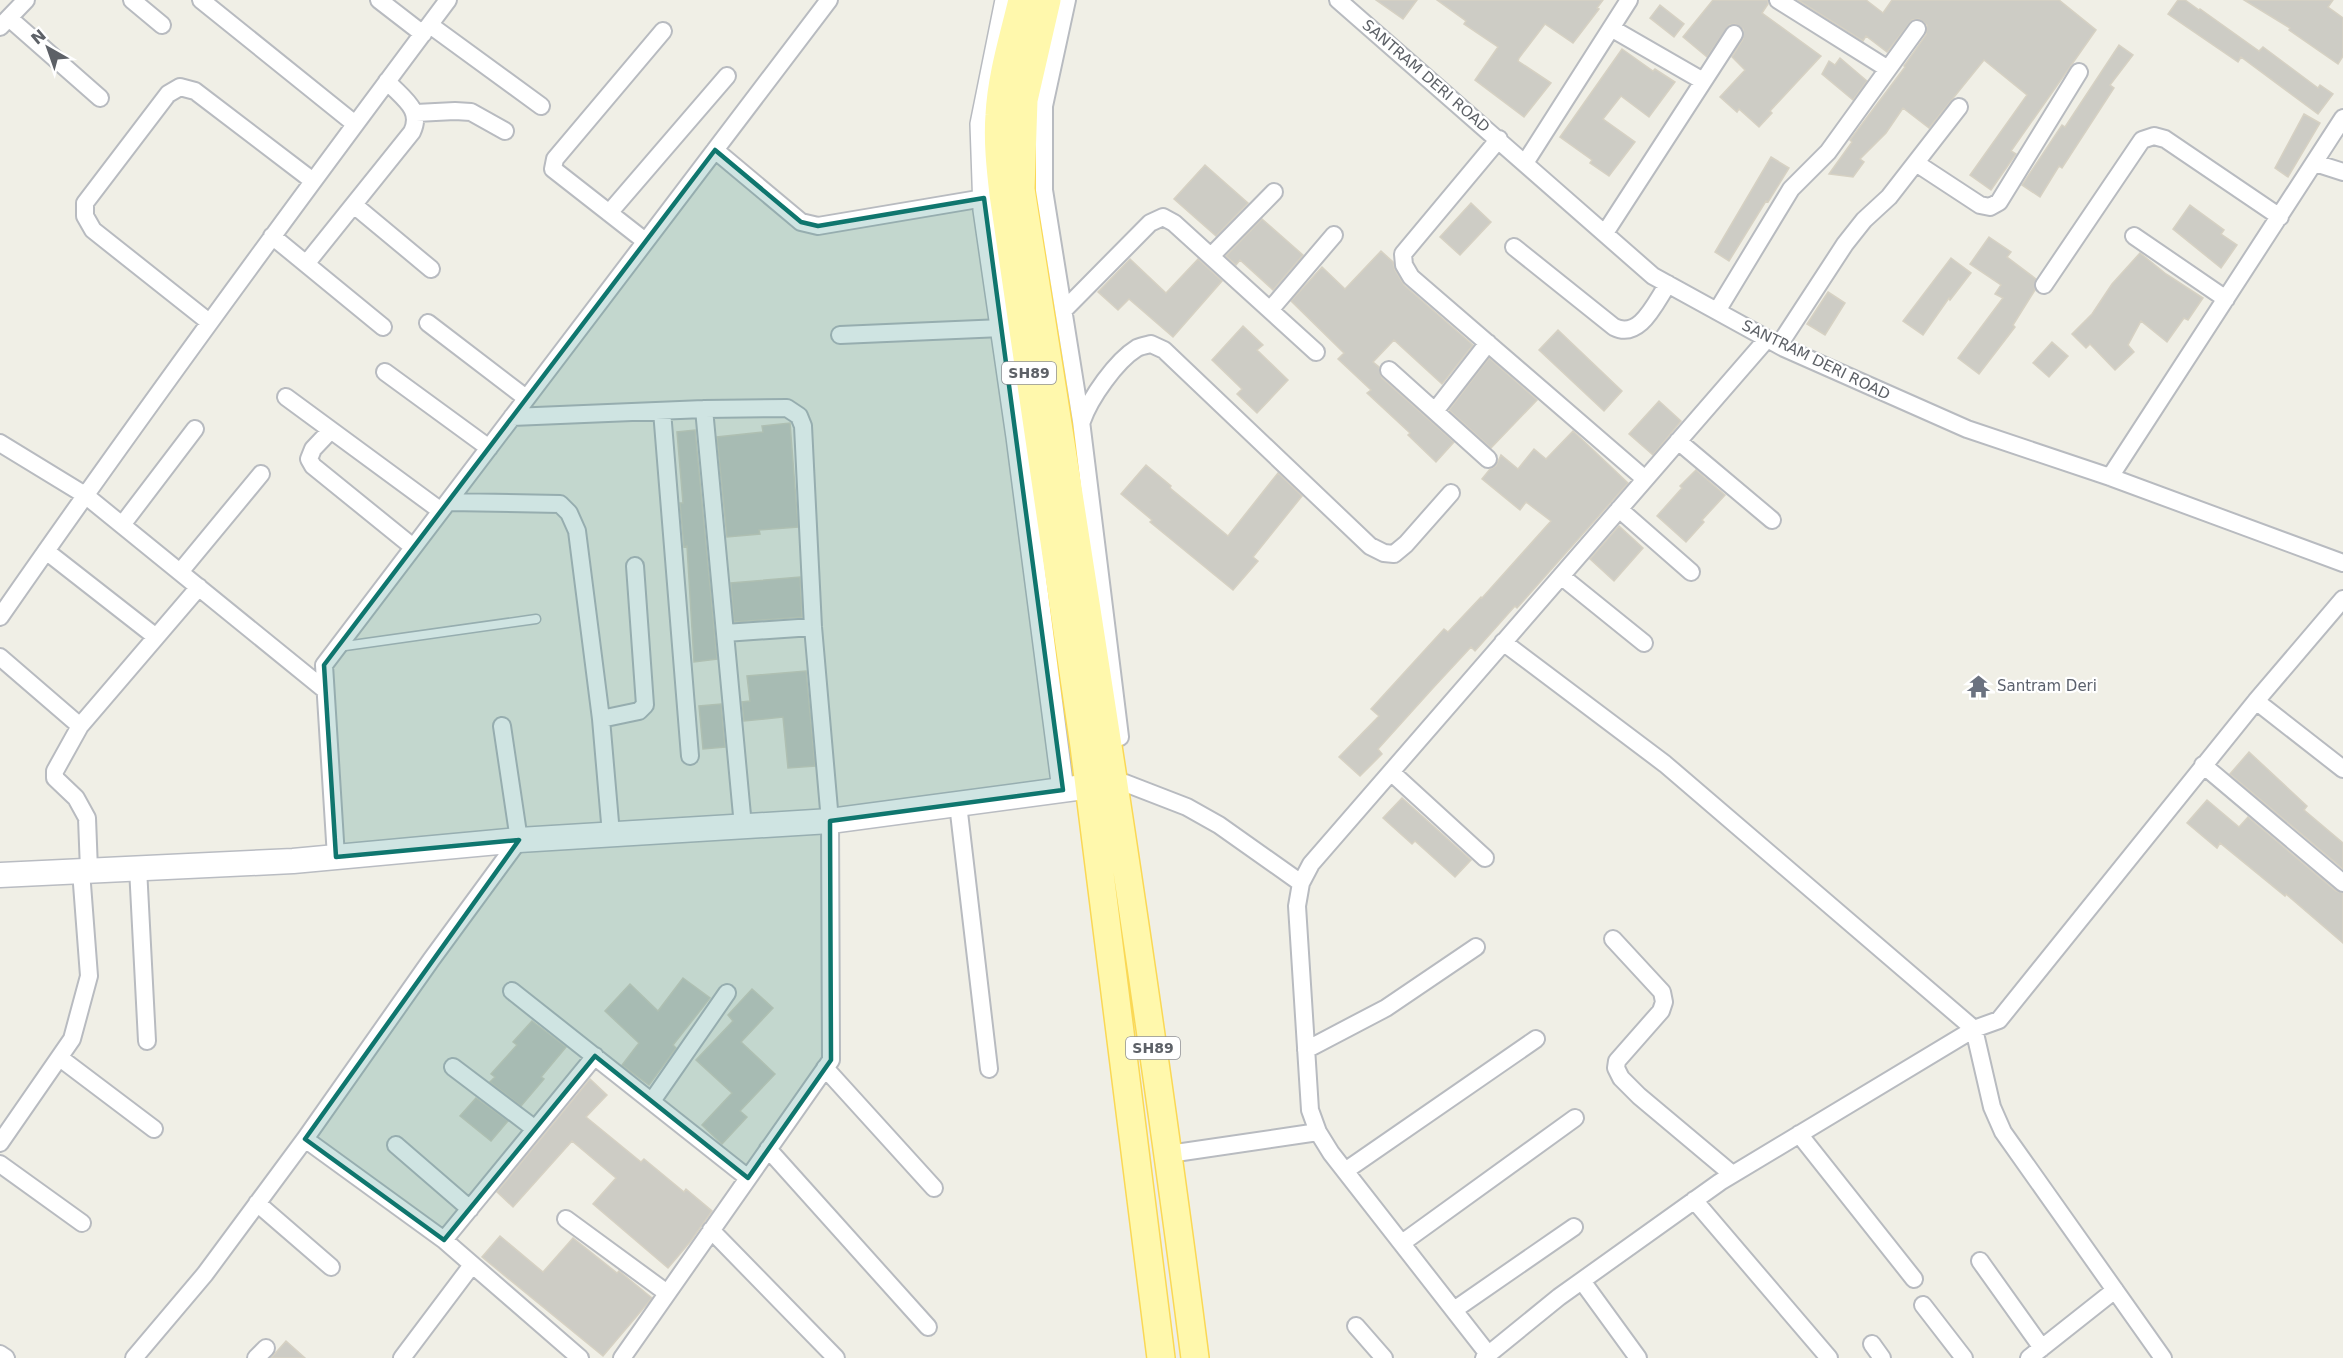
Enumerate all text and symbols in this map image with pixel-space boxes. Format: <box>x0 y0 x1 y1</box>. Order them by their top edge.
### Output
street label: SANTRAM DERI ROAD <box>1359 16 1493 136</box>
north arrow <box>18 18 78 78</box>
text: N <box>27 25 50 48</box>
street label: SANTRAM DERI ROAD <box>1739 316 1893 404</box>
road number: SH89 <box>1002 362 1056 384</box>
temple icon: Santram Deri <box>1966 673 1992 699</box>
place label: Santram Deri <box>1997 677 2097 695</box>
road number: SH89 <box>1126 1037 1180 1059</box>

